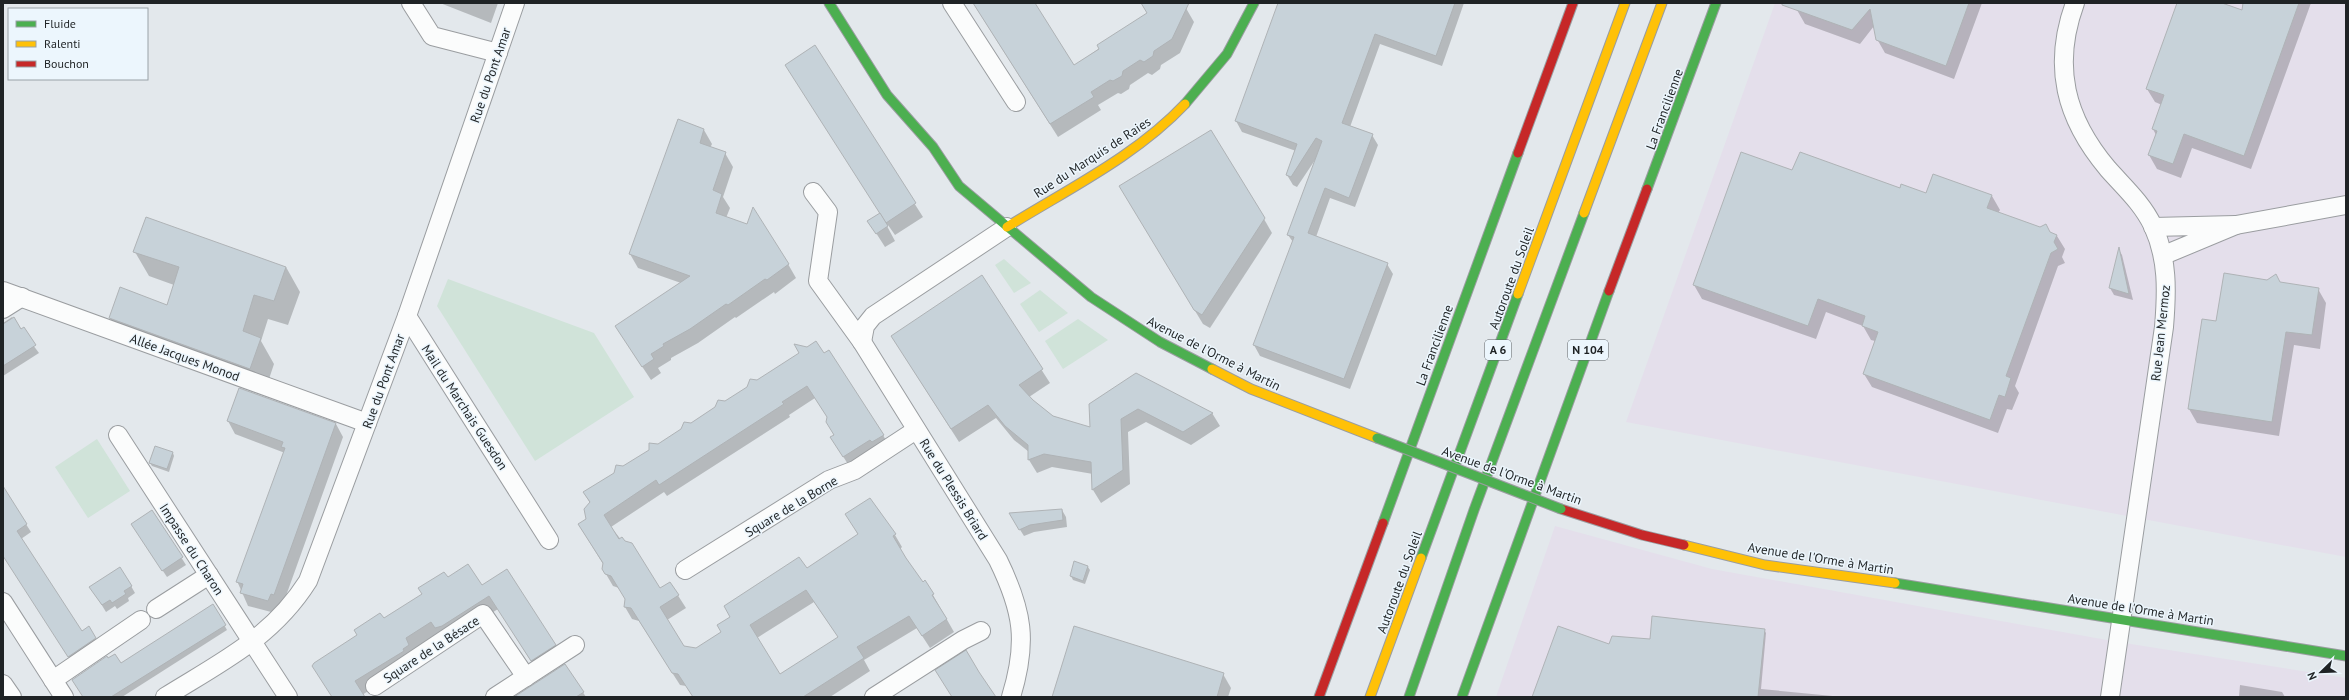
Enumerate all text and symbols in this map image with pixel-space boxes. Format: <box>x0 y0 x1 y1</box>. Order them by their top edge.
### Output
legend <box>8 8 148 80</box>
text: Fluide <box>44 16 76 31</box>
street label: Rue du Pont Amar <box>466 25 515 125</box>
text: Ralenti <box>44 36 80 51</box>
text: Bouchon <box>44 56 89 71</box>
street label: La Francilienne <box>1642 66 1687 152</box>
street label: Rue du Marquis de Raies <box>1030 113 1154 202</box>
street label: Autoroute du Soleil <box>1485 225 1538 332</box>
street label: Rue Jean Mermoz <box>2147 284 2174 382</box>
street label: La Francilienne <box>1412 302 1457 388</box>
street label: Avenue de l'Orme à Martin <box>1144 312 1283 395</box>
street label: Allée Jacques Monod <box>128 330 242 385</box>
street label: Rue du Pont Amar <box>358 331 409 431</box>
road number: A 6 <box>1485 340 1511 360</box>
road number: N 104 <box>1568 340 1608 360</box>
street label: Mail du Marchais Guesdon <box>418 341 511 473</box>
street label: Rue du Plessis Briard <box>915 435 992 543</box>
street label: Avenue de l'Orme à Martin <box>1440 442 1584 509</box>
street label: Square de la Borne <box>742 472 841 541</box>
street label: Impasse du Charon <box>156 500 228 598</box>
street label: Autoroute du Soleil <box>1373 529 1426 636</box>
street label: Avenue de l'Orme à Martin <box>1747 539 1895 578</box>
street label: Avenue de l'Orme à Martin <box>2067 590 2215 629</box>
street label: Square de la Bésace <box>380 612 482 687</box>
north arrow <box>2301 652 2341 692</box>
text: N <box>2304 670 2320 682</box>

